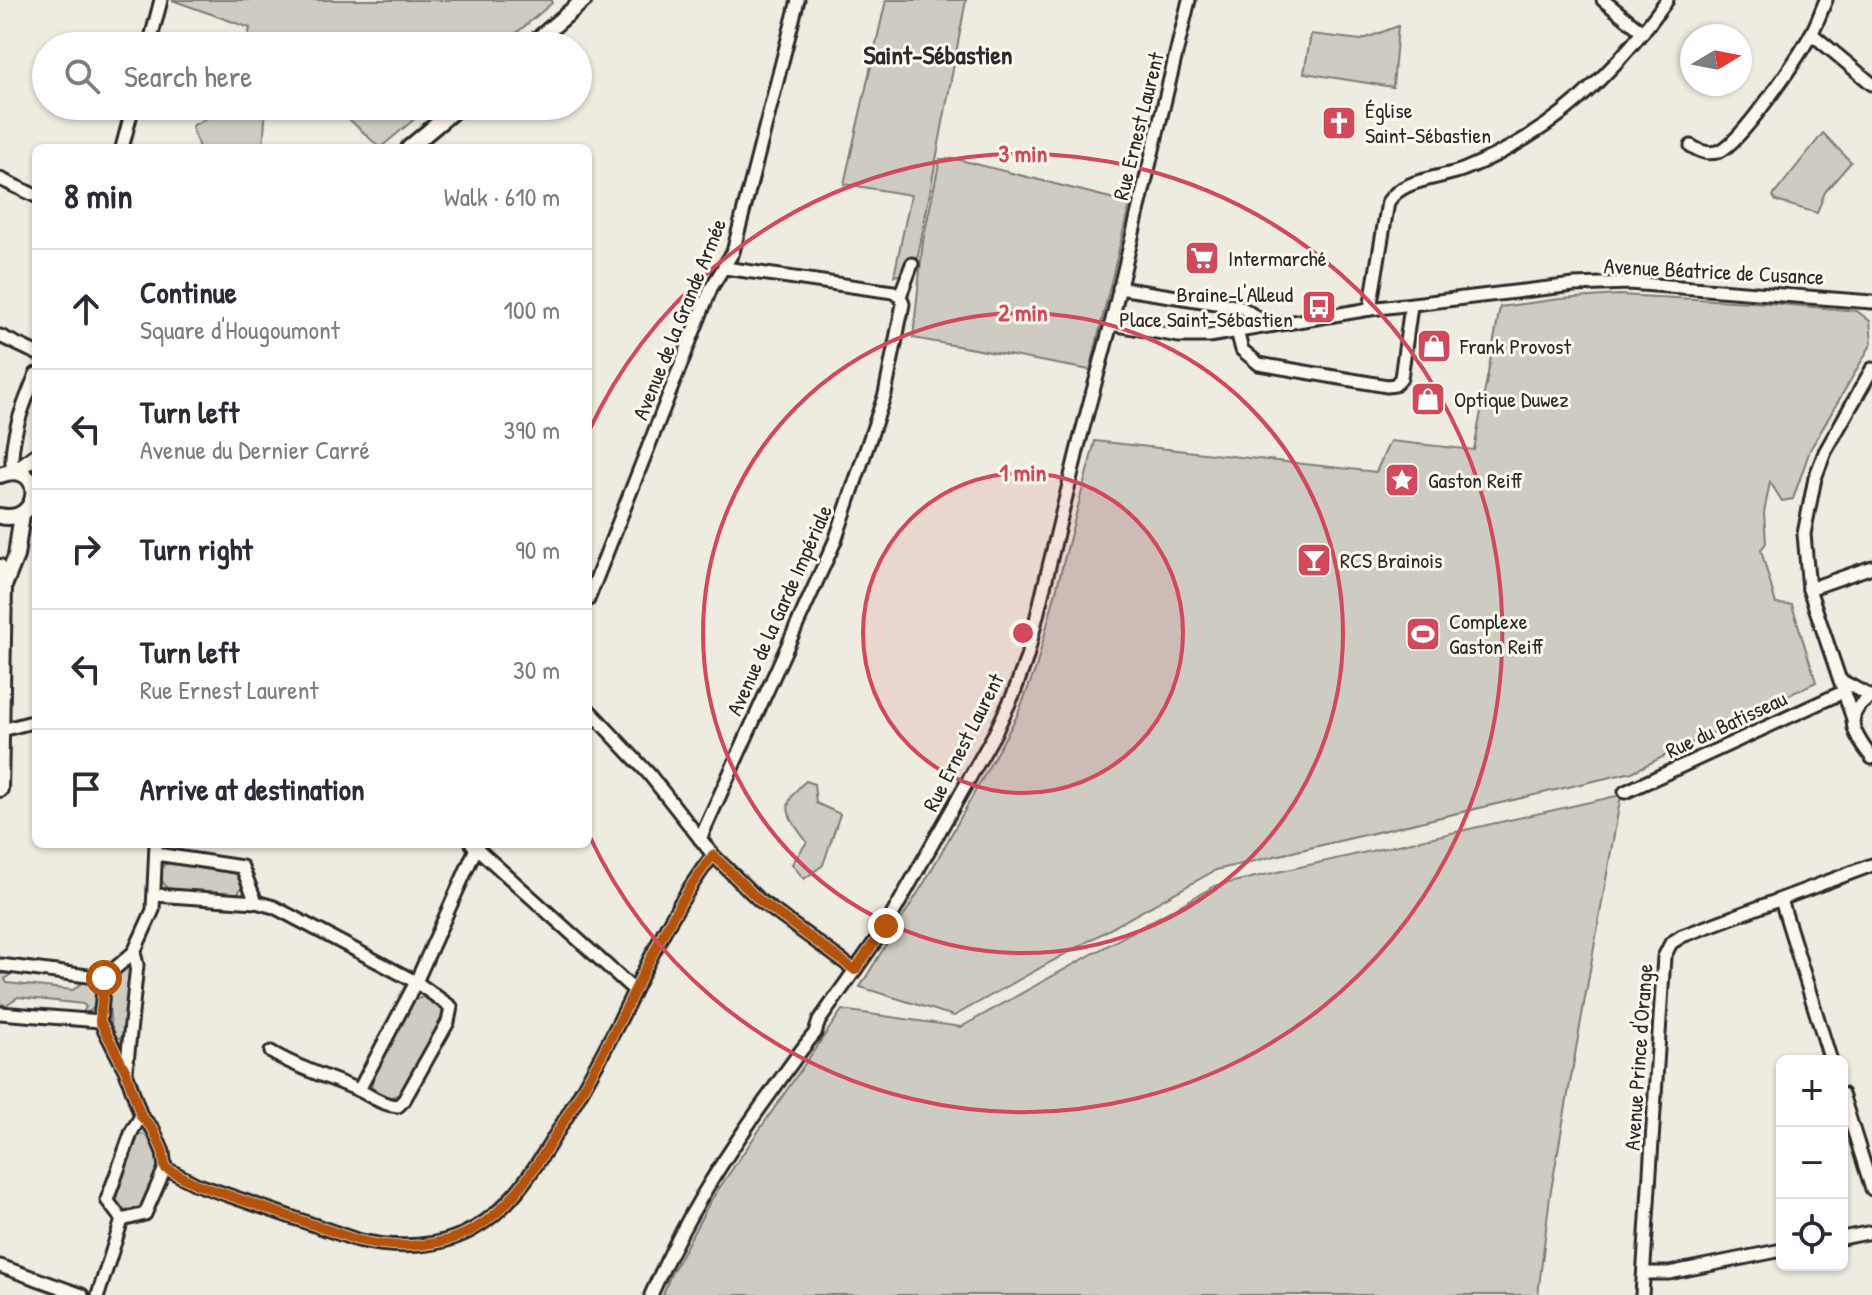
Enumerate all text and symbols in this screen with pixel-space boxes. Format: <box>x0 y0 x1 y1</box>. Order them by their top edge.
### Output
north arrow <box>1680 24 1752 96</box>
search box <box>32 32 592 120</box>
district label: Saint-Sébastien <box>863 37 1013 72</box>
street label: Rue Ernest Laurent <box>1105 49 1171 203</box>
icon: search <box>60 54 104 98</box>
text: Search here <box>124 56 252 96</box>
place label: Église Saint-Sébastien <box>1365 95 1491 150</box>
church icon: Église Saint-Sébastien <box>1320 104 1358 142</box>
text: 3 min <box>999 137 1048 169</box>
text: 8 min <box>64 173 133 219</box>
text: Walk · 610 m <box>444 179 560 214</box>
street label: Avenue de la Grande Armée <box>625 214 733 424</box>
supermarket icon: Intermarché <box>1183 239 1221 277</box>
place label: Intermarché <box>1228 243 1327 273</box>
street label: Avenue Béatrice de Cusance <box>1603 250 1825 292</box>
text: Continue <box>140 272 237 312</box>
place label: Braine-l'Alleud Place Saint-Sébastien <box>1119 279 1293 334</box>
icon: ahead <box>64 287 108 331</box>
bus stop icon: Braine-l'Alleud Place Saint-Sébastien <box>1300 288 1338 326</box>
text: 100 m <box>504 292 560 327</box>
text: 2 min <box>998 296 1048 328</box>
text: Square d'Hougoumont <box>140 312 340 347</box>
shop icon: Frank Provost <box>1415 327 1453 365</box>
place label: Frank Provost <box>1459 331 1572 361</box>
shop icon: Optique Duwez <box>1409 380 1447 418</box>
place label: Optique Duwez <box>1454 384 1569 414</box>
text: Turn left <box>140 392 239 432</box>
icon: left <box>64 407 108 451</box>
text: 390 m <box>504 412 560 447</box>
text: Avenue du Dernier Carré <box>140 432 370 467</box>
text: 1 min <box>1000 456 1047 488</box>
place icon: Gaston Reiff <box>1383 461 1421 499</box>
place label: Gaston Reiff <box>1428 465 1523 495</box>
street label: Avenue de la Garde Impériale <box>719 500 839 720</box>
icon: right <box>64 527 108 571</box>
text: Turn right <box>140 529 253 569</box>
text: 90 m <box>515 532 560 567</box>
bar icon: RCS Brainois <box>1295 541 1333 579</box>
place label: RCS Brainois <box>1340 545 1443 575</box>
place label: Complexe Gaston Reiff <box>1449 606 1544 661</box>
sports icon: Complexe Gaston Reiff <box>1404 615 1442 653</box>
centre of rings <box>1009 619 1037 647</box>
text: Turn left <box>140 632 239 672</box>
icon: left <box>64 647 108 691</box>
text: 30 m <box>513 652 560 687</box>
street label: Rue Ernest Laurent <box>915 668 1011 816</box>
text: Rue Ernest Laurent <box>140 672 318 707</box>
street label: Rue du Batisseau <box>1661 683 1792 765</box>
icon: arrive <box>64 767 108 811</box>
text: Arrive at destination <box>140 769 365 809</box>
route end <box>868 908 904 944</box>
route start <box>86 960 122 996</box>
street label: Avenue Prince d'Orange <box>1617 962 1660 1151</box>
map controls <box>1776 1055 1848 1271</box>
button: + <box>1776 1055 1848 1127</box>
button: − <box>1776 1127 1848 1199</box>
button: locate <box>1776 1199 1848 1271</box>

